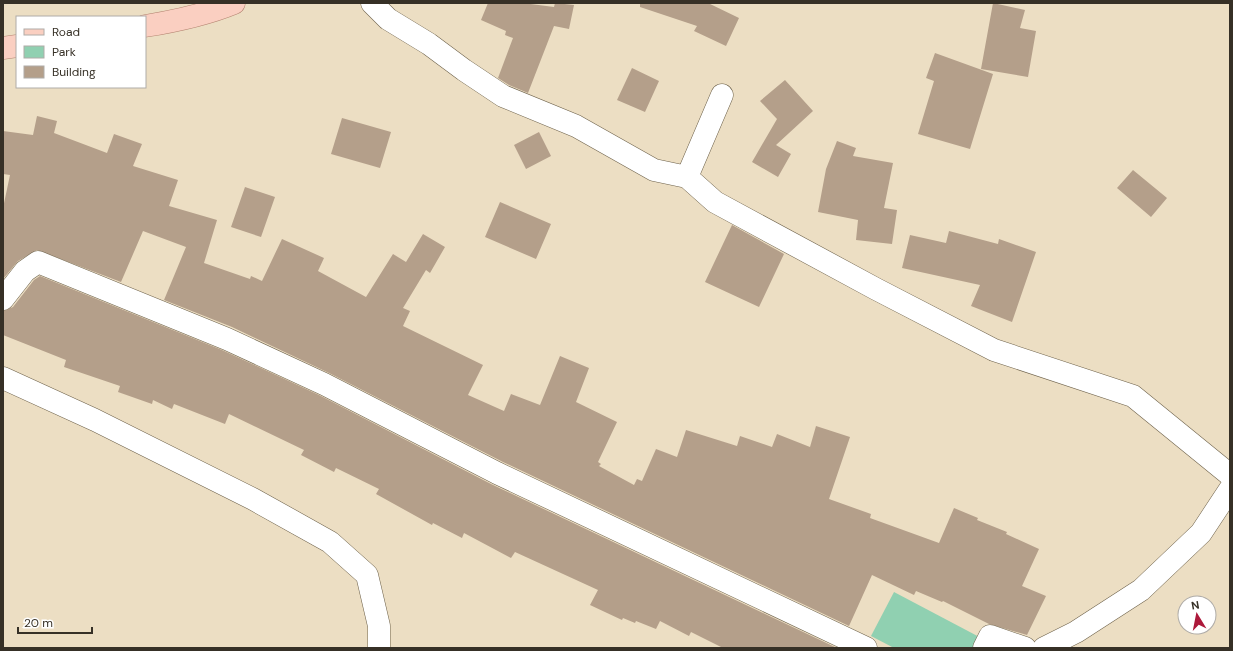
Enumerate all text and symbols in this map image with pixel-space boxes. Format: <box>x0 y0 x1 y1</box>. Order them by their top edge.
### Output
legend <box>16 16 146 88</box>
text: Road <box>52 24 80 40</box>
text: Park <box>52 44 76 60</box>
text: Building <box>52 64 96 80</box>
north arrow <box>1177 595 1217 635</box>
text: N <box>1190 598 1200 613</box>
scale bar <box>18 609 92 635</box>
text: 20 m <box>24 615 53 631</box>

